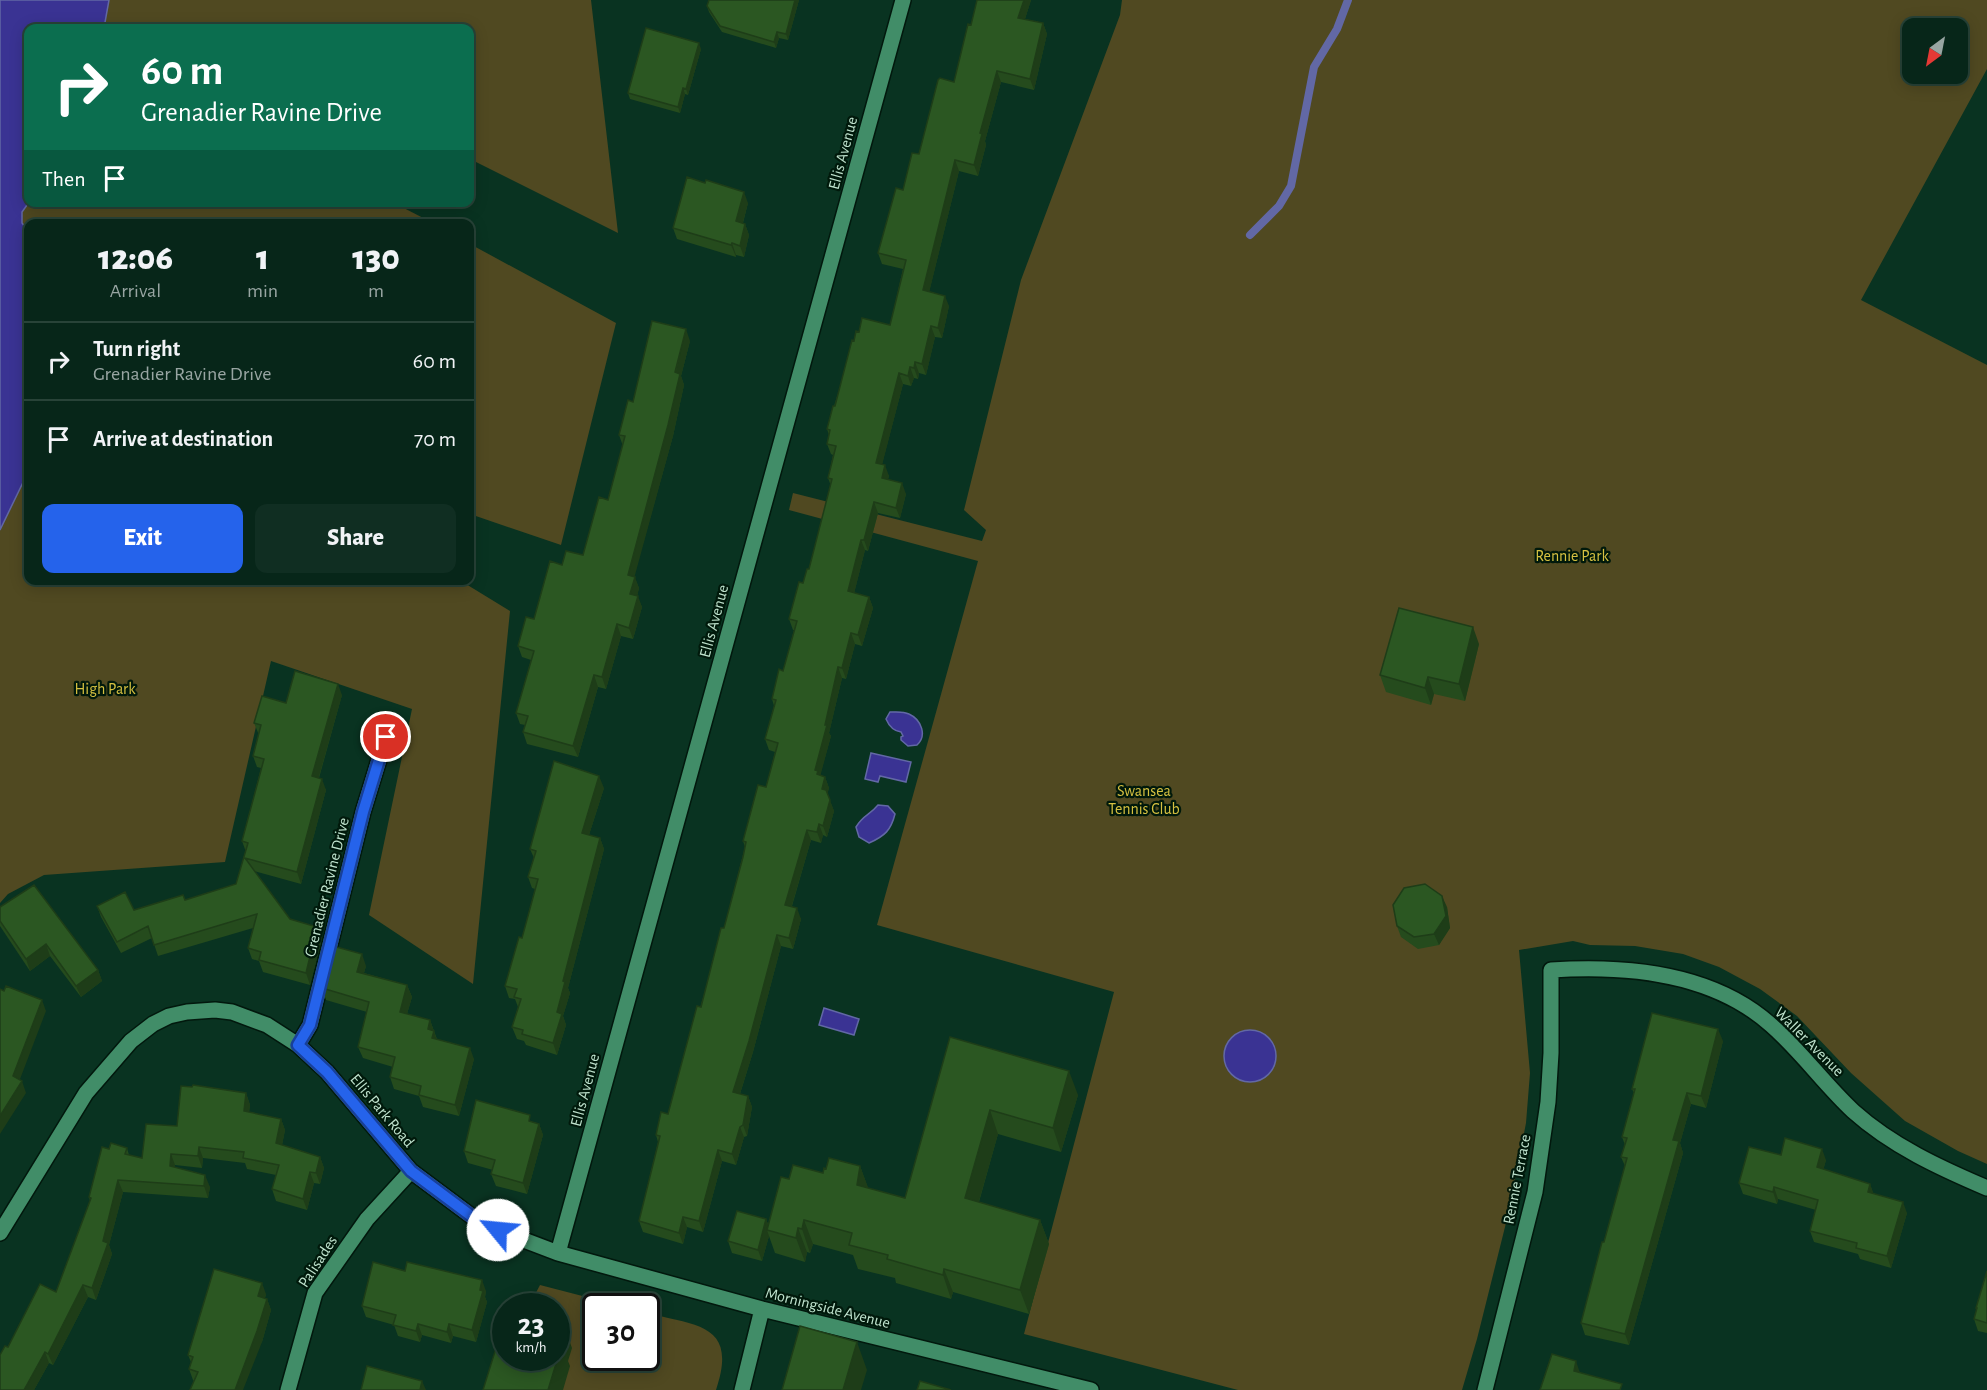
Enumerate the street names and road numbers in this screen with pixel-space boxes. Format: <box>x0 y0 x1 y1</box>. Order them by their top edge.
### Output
street label: Ellis Avenue <box>826 115 860 191</box>
street label: Ellis Avenue <box>697 583 731 659</box>
street label: Grenadier Ravine Drive <box>302 816 352 958</box>
street label: Waller Avenue <box>1772 1004 1847 1079</box>
street label: Ellis Avenue <box>568 1052 602 1128</box>
street label: Ellis Park Road <box>347 1071 417 1150</box>
street label: Rennie Terrace <box>1500 1133 1534 1225</box>
street label: Palisades <box>295 1233 340 1290</box>
street label: Morningside Avenue <box>764 1285 892 1331</box>

